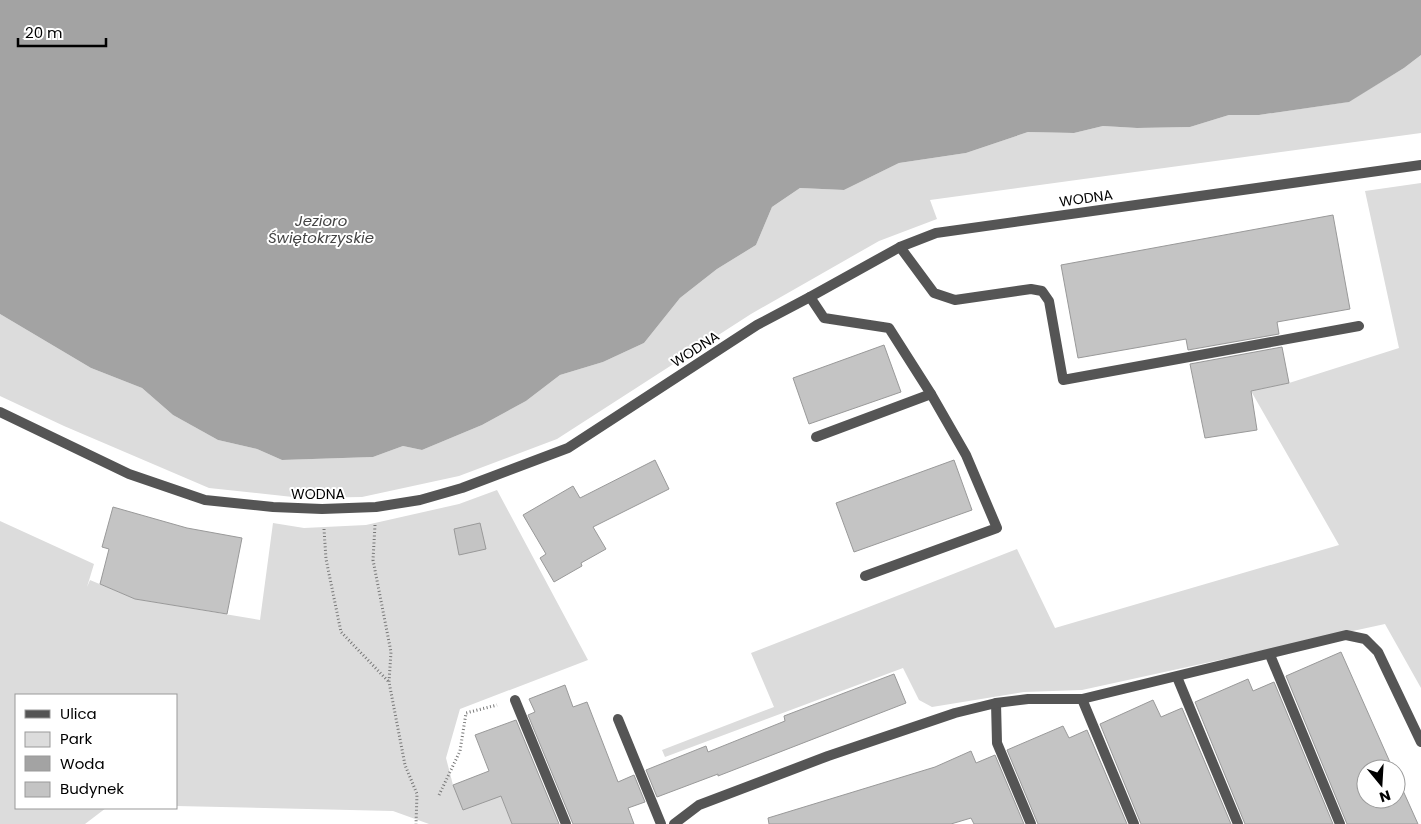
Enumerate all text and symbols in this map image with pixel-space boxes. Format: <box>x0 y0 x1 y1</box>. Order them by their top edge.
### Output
scale bar <box>18 15 105 47</box>
text: 20 m <box>25 22 63 43</box>
street label: WODNA <box>1058 184 1114 212</box>
water label: Jezioro Świętokrzyskie <box>268 210 374 248</box>
street label: WODNA <box>667 326 723 372</box>
street label: WODNA <box>291 484 345 504</box>
legend <box>15 694 178 809</box>
text: Ulica <box>60 703 97 724</box>
text: Park <box>60 728 92 749</box>
text: Woda <box>60 753 105 774</box>
north arrow <box>1356 759 1406 809</box>
text: Budynek <box>60 778 124 799</box>
text: N <box>1377 785 1393 808</box>

